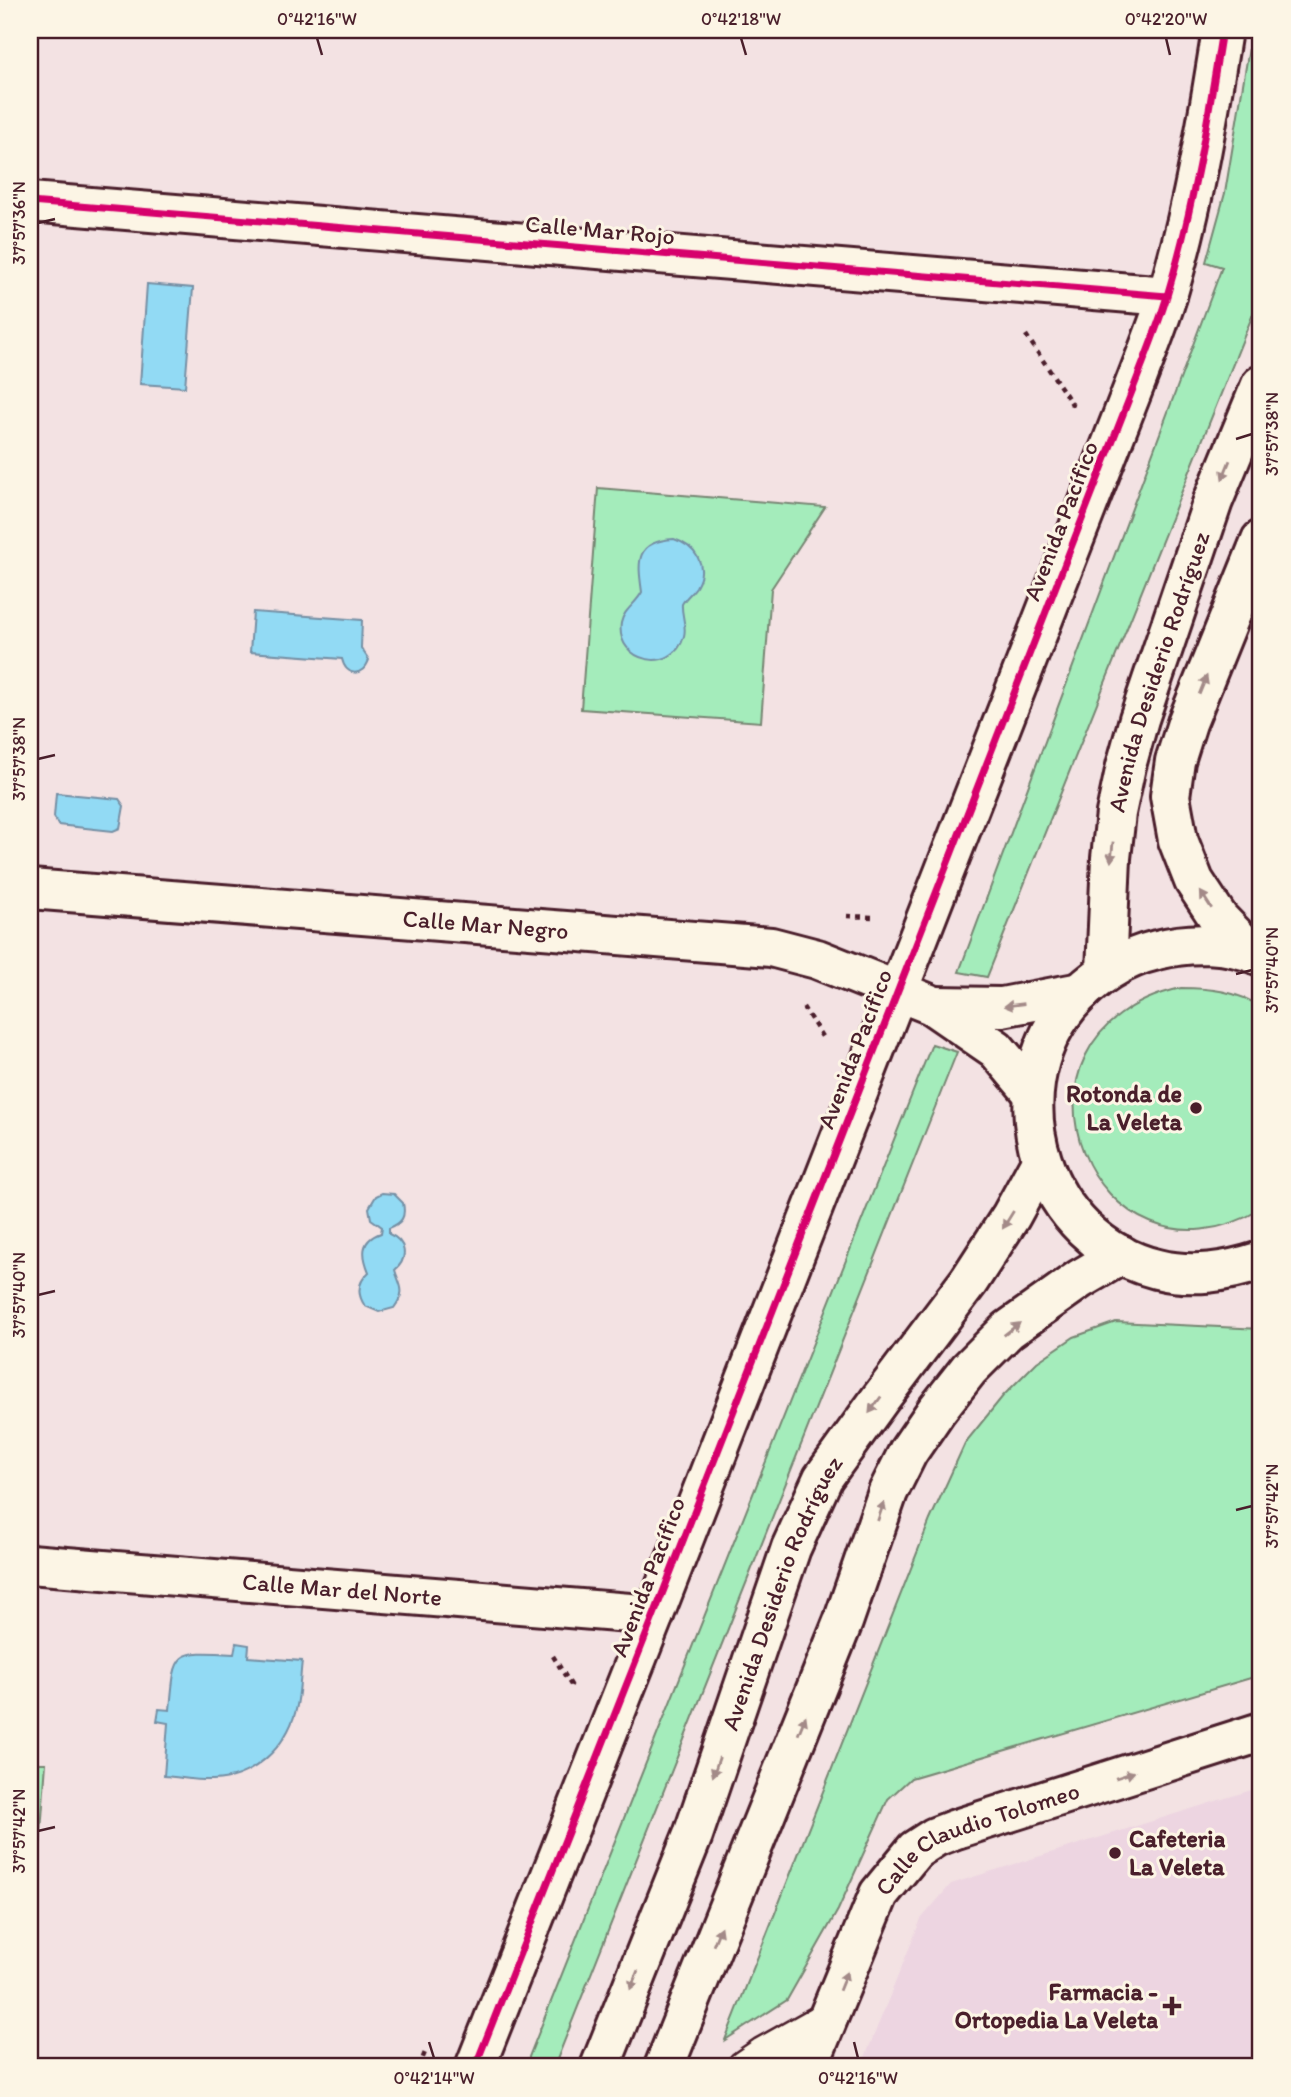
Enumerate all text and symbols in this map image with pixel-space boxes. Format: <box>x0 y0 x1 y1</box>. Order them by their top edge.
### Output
text: 0°42'16"W <box>277 8 357 30</box>
text: 0°42'18"W <box>701 8 781 30</box>
text: 0°42'20"W <box>1125 8 1207 30</box>
text: 37°57'36"N <box>8 181 30 265</box>
street label: Calle Mar Rojo <box>524 209 676 250</box>
text: 37°57'38"N <box>1261 392 1283 476</box>
street label: Avenida Pacífico <box>1017 437 1104 605</box>
one-way arrow <box>1220 460 1231 481</box>
street label: Avenida Desiderio Rodríguez <box>1102 527 1216 815</box>
one-way arrow <box>1197 674 1208 695</box>
text: 37°57'38"N <box>8 717 30 801</box>
one-way arrow <box>1106 841 1117 863</box>
one-way arrow <box>1200 890 1213 909</box>
street label: Calle Mar Negro <box>402 903 570 945</box>
text: 37°57'40"N <box>1261 927 1283 1013</box>
street label: Avenida Pacífico <box>811 965 898 1133</box>
one-way arrow <box>1003 1000 1025 1011</box>
place label: Rotonda de La Veleta <box>1066 1079 1182 1136</box>
marker: Rotonda de La Veleta <box>1188 1100 1204 1116</box>
one-way arrow <box>1002 1211 1014 1230</box>
text: 37°57'40"N <box>8 1252 30 1338</box>
one-way arrow <box>1002 1321 1020 1336</box>
one-way arrow <box>869 1396 883 1414</box>
street label: Avenida Desiderio Rodríguez <box>715 1450 848 1734</box>
text: 37°57'42"N <box>1261 1464 1283 1548</box>
street label: Avenida Pacífico <box>604 1493 691 1661</box>
one-way arrow <box>876 1501 887 1522</box>
street label: Calle Mar del Norte <box>241 1566 443 1612</box>
one-way arrow <box>797 1714 808 1735</box>
one-way arrow <box>710 1757 721 1778</box>
one-way arrow <box>1114 1770 1135 1780</box>
street label: Calle Claudio Tolomeo <box>869 1776 1083 1901</box>
text: 37°57'42"N <box>8 1789 30 1873</box>
place label: Cafeteria La Veleta <box>1129 1824 1225 1881</box>
marker: Cafeteria La Veleta <box>1107 1845 1123 1861</box>
one-way arrow <box>712 1925 723 1946</box>
one-way arrow <box>629 1970 640 1991</box>
one-way arrow <box>838 1971 849 1992</box>
place label: Farmacia - Ortopedia La Veleta <box>954 1977 1158 2035</box>
marker: Farmacia - Ortopedia La Veleta <box>1164 1998 1180 2014</box>
text: 0°42'14"W <box>393 2067 475 2089</box>
text: 0°42'16"W <box>818 2067 898 2089</box>

